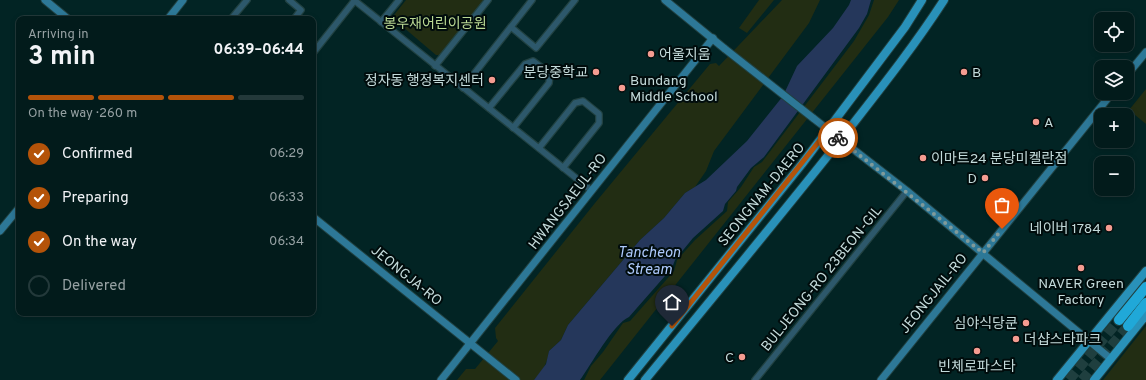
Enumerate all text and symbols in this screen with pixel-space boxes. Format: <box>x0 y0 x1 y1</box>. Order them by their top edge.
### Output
map controls <box>1094 12 1134 196</box>
button: locate <box>1094 12 1134 52</box>
park label: 봉우재어린이공원 <box>383 16 487 33</box>
text: Arriving in <box>28 27 89 43</box>
text: 3 min <box>28 41 96 74</box>
text: 06:39–06:44 <box>214 41 304 60</box>
place label: 어울지움 <box>659 47 711 64</box>
marker: 어울지움 <box>646 49 656 59</box>
button: layers <box>1094 60 1134 100</box>
place label: 분당중학교 <box>524 64 588 82</box>
place label: B <box>972 65 981 82</box>
marker: 분당중학교 <box>591 67 601 77</box>
marker: B <box>959 67 969 77</box>
place label: 정자동 행정복지센터 <box>365 73 484 90</box>
place label: Bundang Middle School <box>630 73 718 106</box>
marker: 정자동 행정복지센터 <box>487 75 497 85</box>
marker: Bundang Middle School <box>617 83 627 93</box>
text: On the way · 260 m <box>28 106 137 122</box>
button: + <box>1094 108 1134 148</box>
place label: A <box>1044 115 1054 132</box>
marker: A <box>1031 117 1041 127</box>
courier <box>818 118 858 158</box>
icon: bike <box>827 127 849 149</box>
street label: SEONGNAM-DAERO <box>715 140 809 250</box>
icon: check <box>28 143 50 165</box>
text: Confirmed <box>62 145 133 164</box>
text: 06:29 <box>269 146 304 162</box>
street label: HWANGSAEUL-RO <box>525 151 611 253</box>
place label: 이마트24 분당미켈란점 <box>931 151 1067 168</box>
marker: 이마트24 분당미켈란점 <box>918 153 928 163</box>
button: − <box>1094 156 1134 196</box>
place label: D <box>967 171 977 188</box>
marker: D <box>980 173 990 183</box>
icon: check <box>28 187 50 209</box>
pin <box>985 188 1019 229</box>
text: Preparing <box>62 189 129 208</box>
text: 06:33 <box>269 190 304 206</box>
icon: bag <box>991 194 1013 216</box>
street label: BULJEONG-RO 23BEON-GIL <box>758 203 886 355</box>
place label: 네이버 1784 <box>1030 221 1101 238</box>
marker: 네이버 1784 <box>1104 223 1114 233</box>
icon: check <box>28 231 50 253</box>
text: On the way <box>62 233 137 252</box>
text: 06:34 <box>269 234 304 250</box>
street label: JEONGJA-RO <box>367 242 445 310</box>
water label: Tancheon Stream <box>618 244 680 280</box>
street label: JEONGJAIL-RO <box>897 250 972 337</box>
marker: NAVER Green Factory <box>1076 263 1086 273</box>
place label: NAVER Green Factory <box>1038 276 1124 309</box>
text: Delivered <box>62 277 126 296</box>
pin <box>655 285 689 326</box>
icon: home <box>661 291 683 313</box>
place label: 심야식당쿤 <box>954 316 1018 333</box>
marker: 심야식당쿤 <box>1021 318 1031 328</box>
place label: 더샵스타파크 <box>1024 332 1101 349</box>
marker: 더샵스타파크 <box>1011 334 1021 344</box>
marker: 빈체로파스타 <box>972 346 982 356</box>
place label: C <box>725 350 734 367</box>
marker: C <box>737 352 747 362</box>
place label: 빈체로파스타 <box>938 359 1016 376</box>

